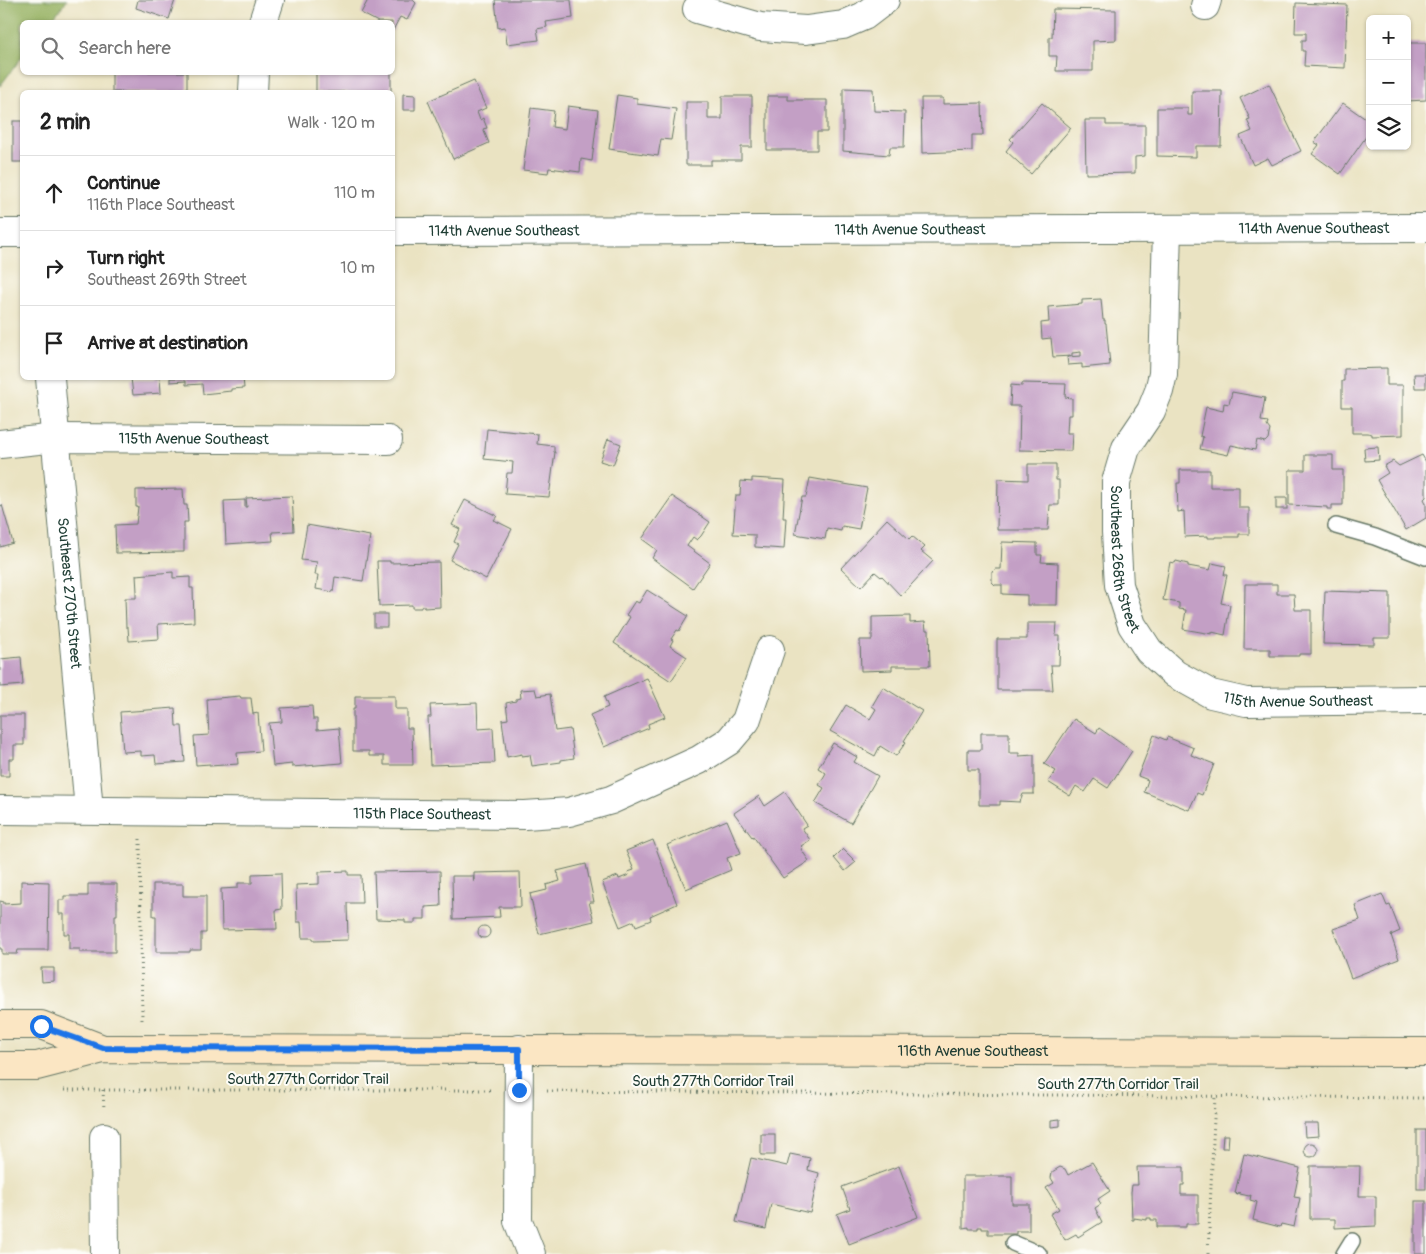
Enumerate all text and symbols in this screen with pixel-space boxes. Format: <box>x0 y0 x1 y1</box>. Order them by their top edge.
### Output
map controls <box>1366 15 1411 150</box>
button: + <box>1366 15 1411 60</box>
search box <box>20 20 395 75</box>
icon: search <box>38 34 66 62</box>
text: Search here <box>78 36 171 60</box>
button: − <box>1366 60 1411 105</box>
button: layers <box>1366 105 1411 150</box>
text: 2 min <box>40 109 90 136</box>
text: Walk · 120 m <box>287 113 375 133</box>
text: Continue <box>87 171 160 195</box>
icon: ahead <box>40 179 68 207</box>
text: 110 m <box>334 183 375 203</box>
text: 116th Place Southeast <box>87 195 235 215</box>
street label: 114th Avenue Southeast <box>1239 219 1390 239</box>
street label: 114th Avenue Southeast <box>835 220 986 240</box>
street label: 114th Avenue Southeast <box>429 221 580 241</box>
text: Turn right <box>87 246 165 270</box>
icon: right <box>40 254 68 282</box>
text: 10 m <box>340 258 375 278</box>
text: Southeast 269th Street <box>87 270 247 290</box>
icon: arrive <box>40 329 68 357</box>
text: Arrive at destination <box>87 331 248 355</box>
street label: 115th Avenue Southeast <box>118 429 270 449</box>
street label: Southeast 268th Street <box>1106 485 1144 638</box>
street label: Southeast 270th Street <box>53 517 85 670</box>
street label: 115th Avenue Southeast <box>1221 688 1374 713</box>
street label: 115th Place Southeast <box>353 804 492 825</box>
route start <box>30 1015 53 1038</box>
street label: 116th Avenue Southeast <box>897 1042 1049 1061</box>
street label: South 277th Corridor Trail <box>227 1070 389 1089</box>
street label: South 277th Corridor Trail <box>632 1072 794 1091</box>
street label: South 277th Corridor Trail <box>1037 1075 1199 1094</box>
route end <box>508 1079 531 1102</box>

